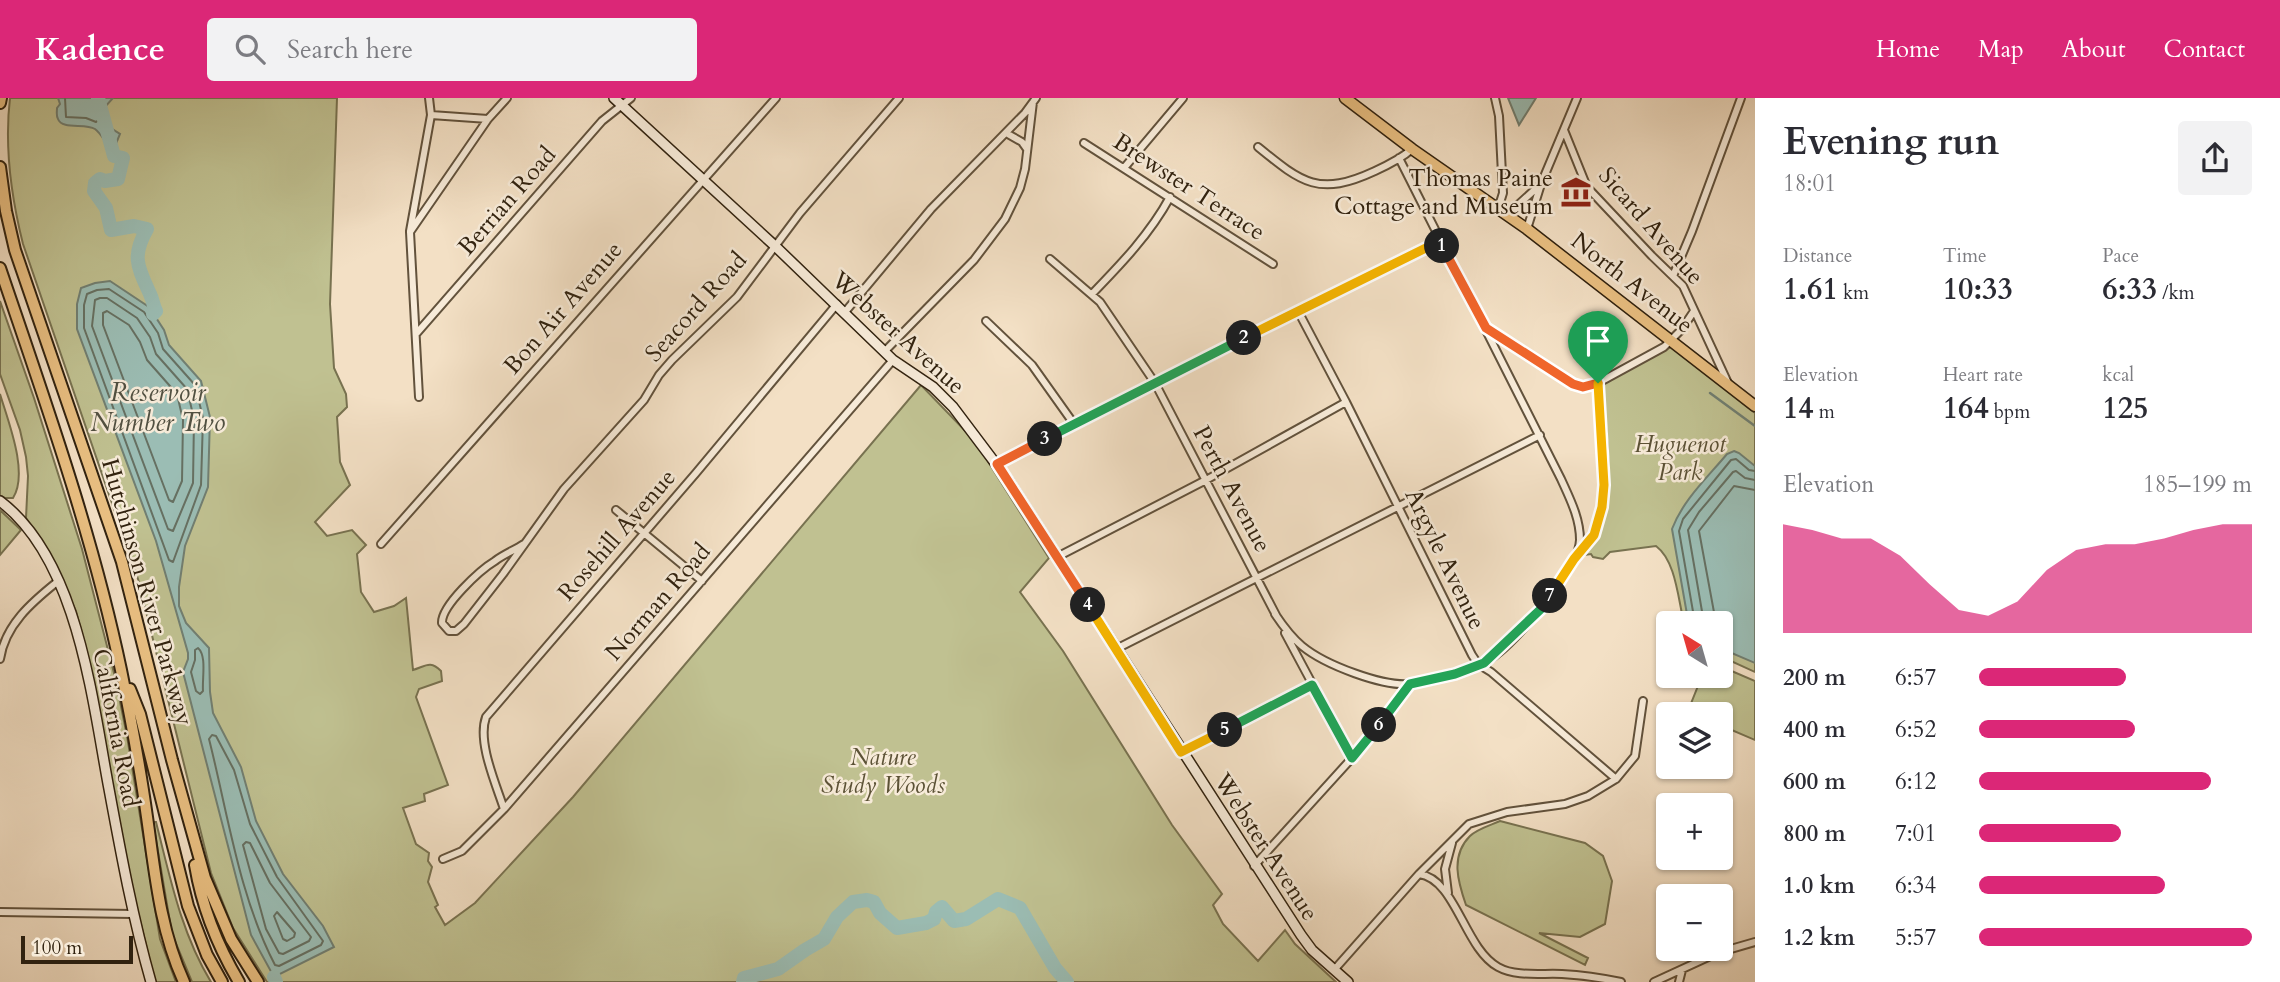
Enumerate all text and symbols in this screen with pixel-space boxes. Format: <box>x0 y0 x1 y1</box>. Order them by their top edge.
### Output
search box <box>207 18 697 81</box>
text: Kadence <box>35 27 165 72</box>
icon: search <box>231 30 269 68</box>
text: Search here <box>287 32 413 67</box>
text: Home <box>1876 33 1940 66</box>
text: Map <box>1978 33 2024 66</box>
text: About <box>2062 33 2126 66</box>
text: Contact <box>2164 33 2245 66</box>
text: Evening run <box>1783 116 1999 168</box>
button: share <box>2178 121 2252 195</box>
street label: Brewster Terrace <box>1107 125 1271 249</box>
street label: Berrian Road <box>450 139 564 263</box>
street label: Sicard Avenue <box>1591 160 1711 292</box>
place label: Thomas Paine Cottage and Museum <box>1334 162 1554 223</box>
text: 18:01 <box>1783 168 1836 199</box>
museum icon: Thomas Paine Cottage and Museum <box>1559 175 1593 209</box>
street label: North Avenue <box>1564 225 1700 341</box>
pin: 1 <box>1424 228 1460 264</box>
text: 1 <box>1437 232 1446 258</box>
street label: Bon Air Avenue <box>496 234 630 382</box>
text: Distance <box>1783 243 1852 269</box>
text: Time <box>1943 243 1987 269</box>
text: Pace <box>2102 243 2139 269</box>
street label: Seacord Road <box>638 245 755 369</box>
street label: Webster Avenue <box>823 263 972 402</box>
text: 1.61 <box>1783 269 1838 310</box>
text: 10:33 <box>1943 269 2013 310</box>
text: 6:33 <box>2102 269 2157 310</box>
text: km <box>1838 280 1869 306</box>
text: /km <box>2157 280 2195 306</box>
pin <box>1568 311 1628 383</box>
pin: 2 <box>1226 320 1262 356</box>
icon: arrive <box>1579 322 1617 360</box>
text: 2 <box>1239 324 1248 350</box>
text: Elevation <box>1783 362 1858 388</box>
text: Heart rate <box>1943 362 2023 388</box>
text: kcal <box>2102 362 2134 388</box>
water label: Reservoir Number Two <box>91 375 225 440</box>
text: 14 <box>1783 388 1814 429</box>
text: 164 <box>1943 388 1989 429</box>
text: 125 <box>2102 388 2148 429</box>
text: m <box>1814 399 1835 425</box>
text: bpm <box>1989 399 2030 425</box>
street label: Perth Avenue <box>1185 420 1279 558</box>
pin: 3 <box>1028 422 1062 456</box>
text: 3 <box>1040 425 1049 451</box>
park label: Huguenot Park <box>1634 428 1727 489</box>
street label: Hutchinson River Parkway <box>93 455 201 730</box>
street label: Rosehill Avenue <box>550 462 684 608</box>
text: Elevation <box>1783 469 1874 500</box>
text: 185–199 m <box>2143 469 2252 500</box>
street label: Argyle Avenue <box>1397 483 1493 635</box>
street label: Norman Road <box>598 536 718 668</box>
pin: 7 <box>1532 578 1568 614</box>
text: 7 <box>1545 582 1554 608</box>
pin: 4 <box>1070 588 1106 622</box>
text: 4 <box>1083 591 1092 617</box>
north arrow <box>1656 611 1732 688</box>
map controls <box>1656 611 1733 961</box>
street label: California Road <box>84 646 148 810</box>
text: 200 m <box>1783 662 1846 693</box>
text: 6:57 <box>1895 662 1936 693</box>
button: layers <box>1656 702 1733 779</box>
pin: 6 <box>1362 708 1396 742</box>
text: 6 <box>1374 711 1383 737</box>
pin: 5 <box>1208 712 1242 748</box>
text: 400 m <box>1783 714 1846 745</box>
text: 6:52 <box>1895 714 1936 745</box>
text: 5 <box>1220 716 1229 742</box>
park label: Nature Study Woods <box>821 741 945 802</box>
street label: Webster Avenue <box>1205 766 1326 927</box>
text: 600 m <box>1783 766 1846 797</box>
text: 6:12 <box>1895 766 1936 797</box>
button: + <box>1656 793 1733 870</box>
text: 800 m <box>1783 818 1846 849</box>
text: 7:01 <box>1895 818 1936 849</box>
text: 1.0 km <box>1783 870 1855 901</box>
text: 6:34 <box>1895 870 1936 901</box>
button: − <box>1656 884 1733 961</box>
text: 1.2 km <box>1783 922 1855 953</box>
text: 5:57 <box>1895 922 1936 953</box>
scale bar <box>21 933 133 965</box>
text: 100 m <box>32 935 82 961</box>

